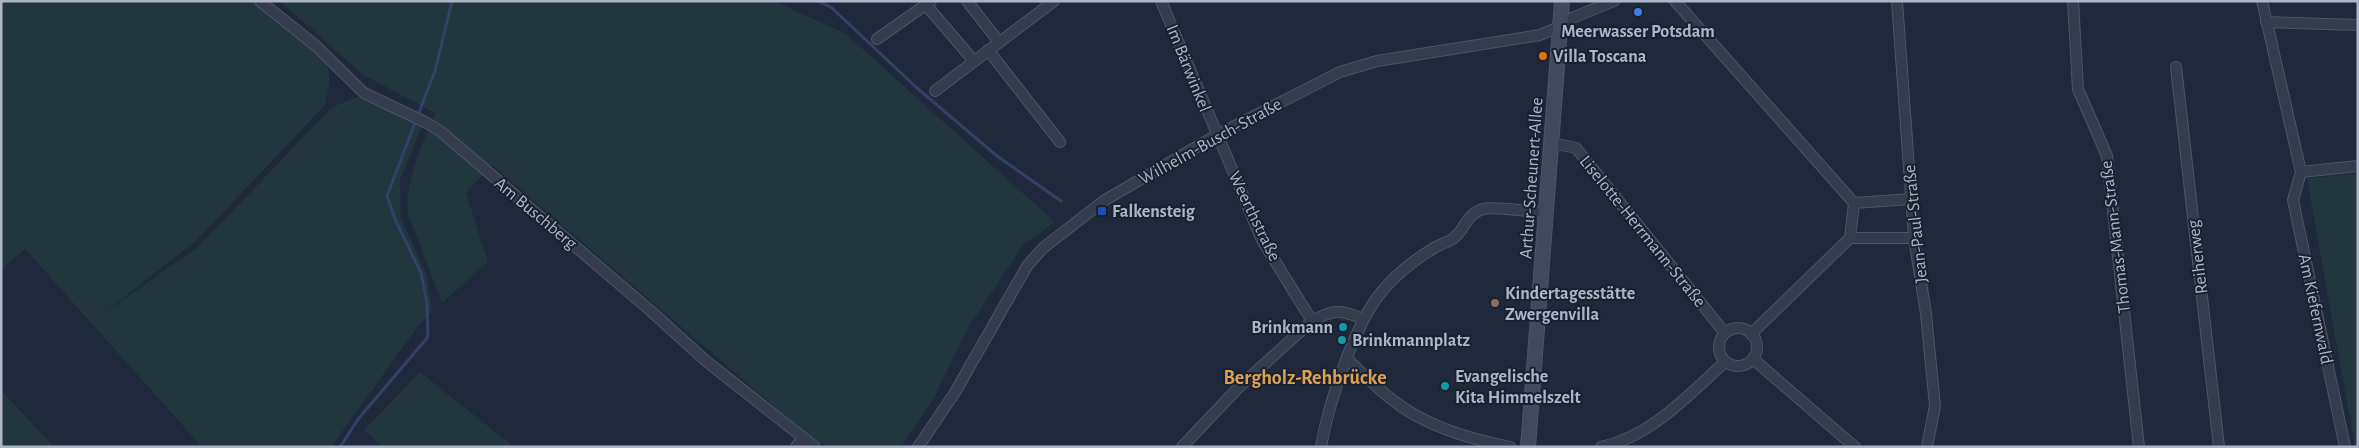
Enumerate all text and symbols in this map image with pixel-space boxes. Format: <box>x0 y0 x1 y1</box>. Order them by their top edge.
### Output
marker: Meerwasser Potsdam <box>1632 6 1644 18</box>
street label: Im Bärwinkel <box>1162 22 1214 115</box>
place label: Meerwasser Potsdam <box>1561 23 1715 41</box>
place label: Villa Toscana <box>1553 48 1647 66</box>
marker: Villa Toscana <box>1537 50 1549 62</box>
street label: Wilhelm-Busch-Straße <box>1136 95 1285 189</box>
street label: Arthur-Scheunert-Allee <box>1517 97 1547 260</box>
street label: Liselotte-Herrmann-Straße <box>1576 152 1709 311</box>
street label: Thomas-Mann-Straße <box>2098 160 2134 314</box>
street label: Jean-Paul-Straße <box>1901 164 1931 284</box>
street label: Weerthstraße <box>1225 169 1284 264</box>
street label: Am Buschberg <box>491 174 580 253</box>
place label: Falkensteig <box>1112 203 1196 221</box>
marker: Falkensteig <box>1096 205 1108 217</box>
street label: Reiherweg <box>2184 219 2211 295</box>
street label: Am Kiefernwald <box>2295 252 2335 366</box>
place label: Kindertagesstätte Zwergenvilla <box>1505 285 1635 324</box>
marker: Kindertagesstätte Zwergenvilla <box>1489 297 1501 309</box>
place label: Brinkmann <box>1251 319 1333 337</box>
marker: Brinkmann <box>1337 321 1349 333</box>
place label: Brinkmannplatz <box>1352 332 1470 350</box>
marker: Brinkmannplatz <box>1336 334 1348 346</box>
district label: Bergholz-Rehbrücke <box>1223 368 1387 388</box>
place label: Evangelische Kita Himmelszelt <box>1455 368 1581 407</box>
marker: Evangelische Kita Himmelszelt <box>1439 380 1451 392</box>

